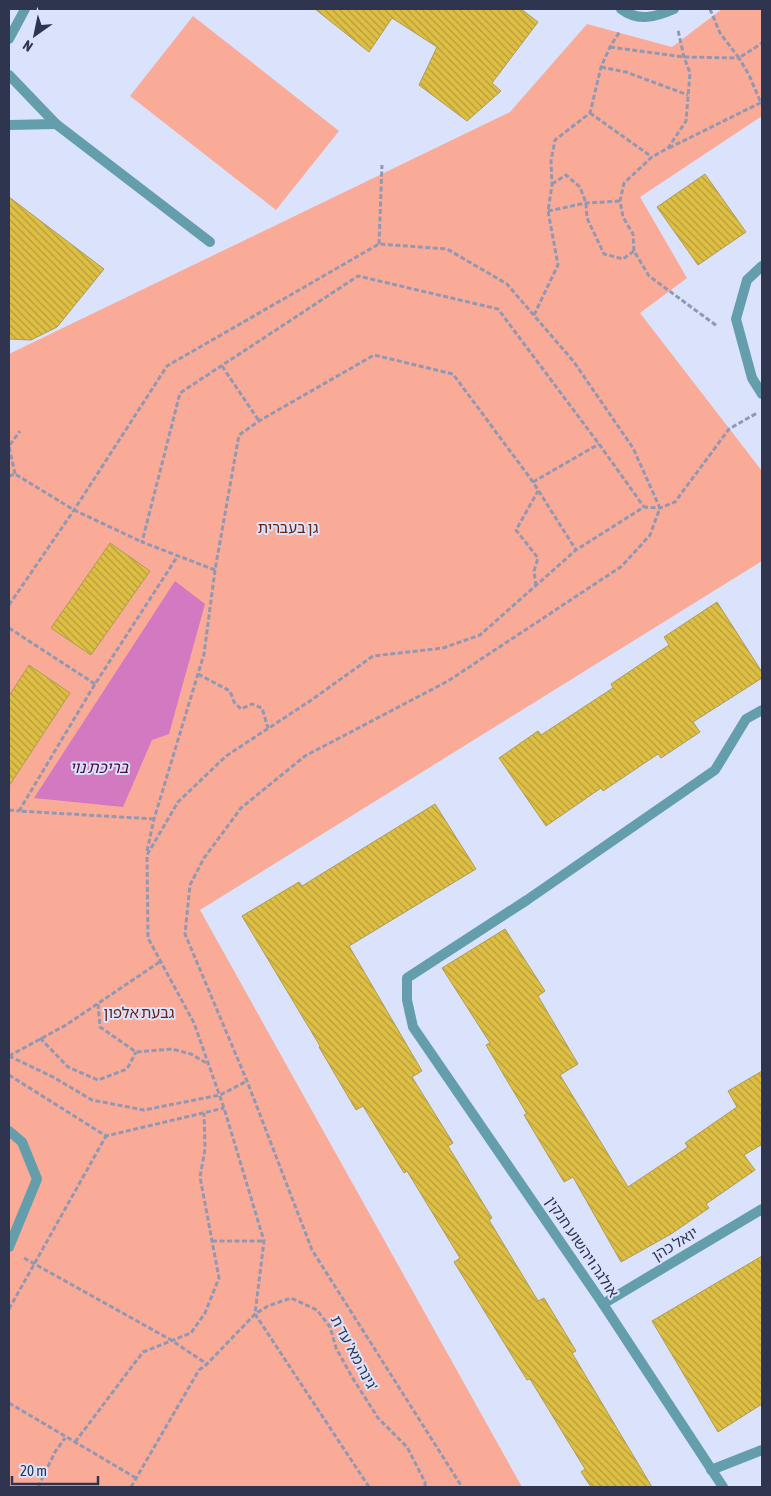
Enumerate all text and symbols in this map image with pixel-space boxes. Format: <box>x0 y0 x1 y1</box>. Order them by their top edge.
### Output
north arrow <box>10 10 60 60</box>
text: N <box>20 37 36 55</box>
park label: גן בעברית <box>258 519 319 536</box>
water label: בריכת נוי <box>70 758 129 776</box>
park label: גבעת אלפון <box>104 1004 175 1021</box>
street label: אולגה ויהשוע חנקין <box>542 1193 622 1300</box>
street label: יואל כהן <box>649 1223 701 1264</box>
street label: גינה מא' עד ת' <box>328 1312 381 1393</box>
scale bar <box>12 1454 99 1486</box>
text: 20 m <box>20 1462 47 1479</box>

